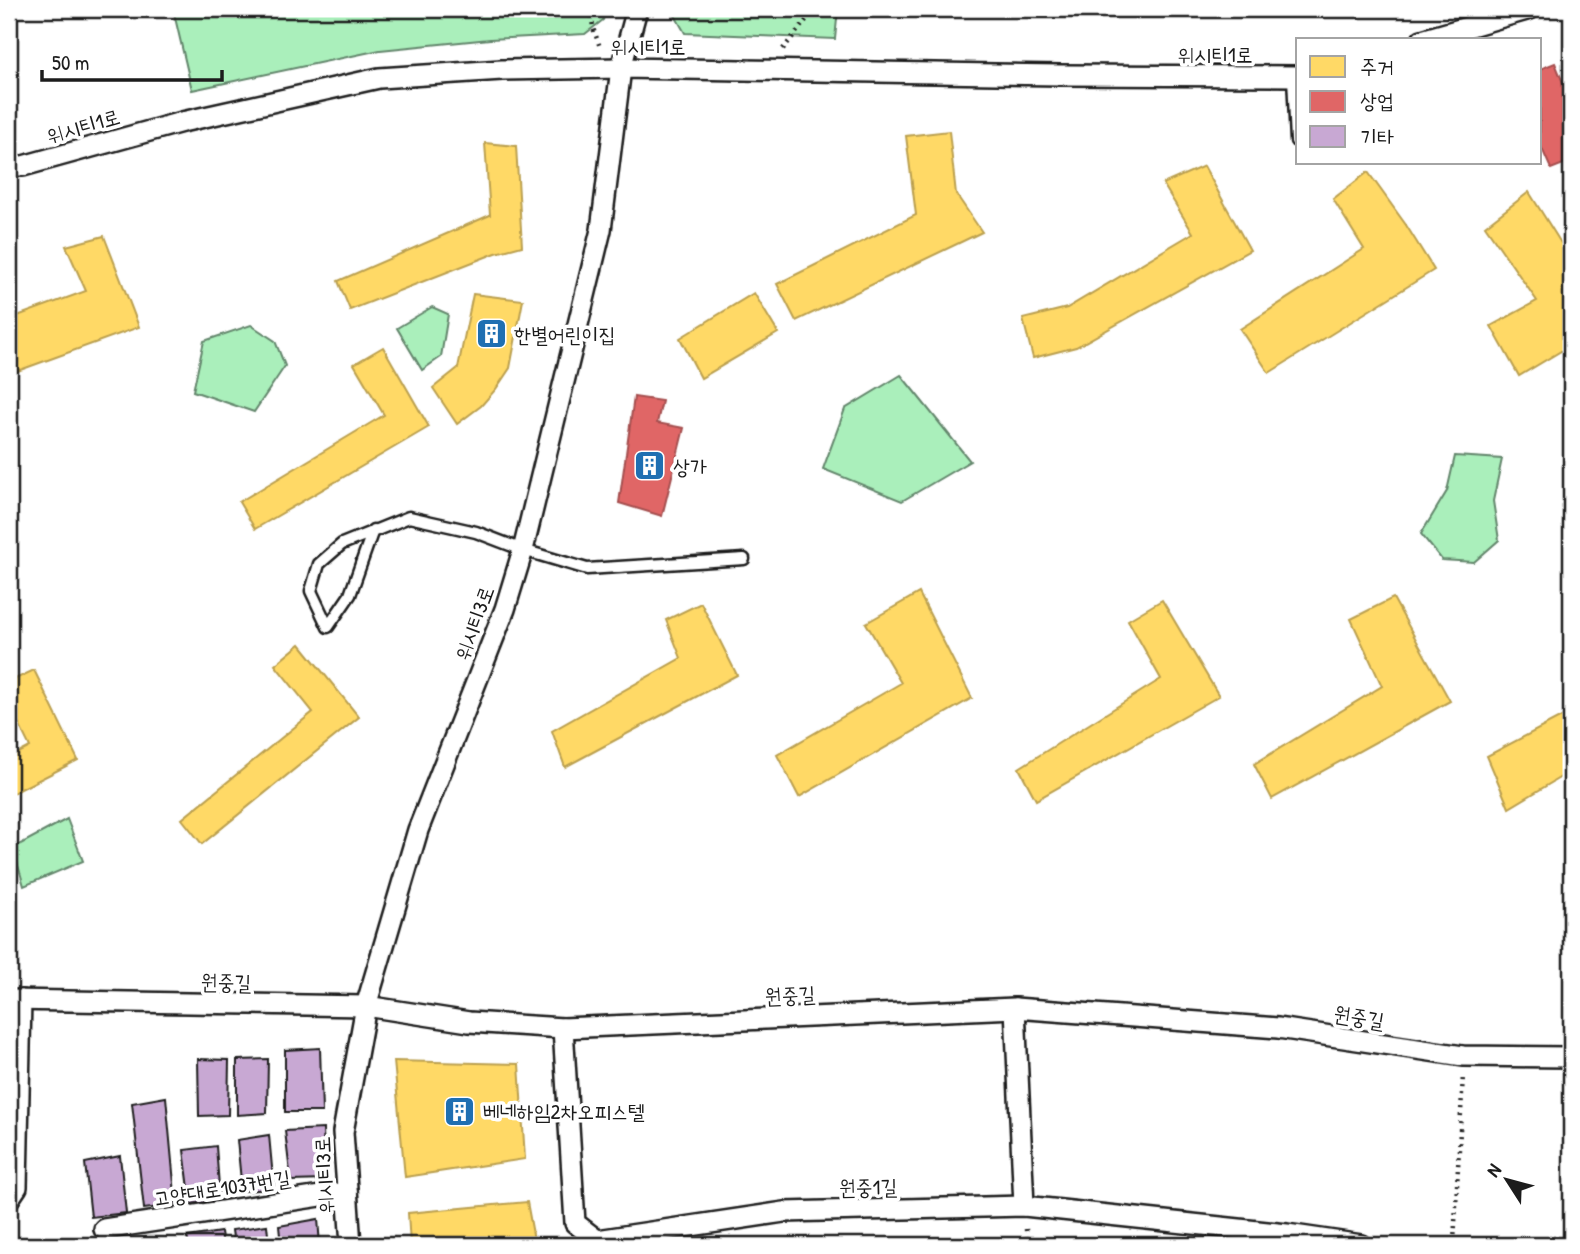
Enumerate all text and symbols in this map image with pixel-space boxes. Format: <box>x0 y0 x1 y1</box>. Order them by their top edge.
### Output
street label: 위시티1로 <box>610 32 686 61</box>
scale bar <box>42 38 222 82</box>
legend <box>1296 38 1542 164</box>
street label: 위시티1로 <box>1177 40 1253 69</box>
text: 50 m <box>52 48 89 77</box>
text: 주거 <box>1360 52 1394 81</box>
text: 상업 <box>1360 86 1394 115</box>
street label: 위시티1로 <box>43 102 123 150</box>
text: 기타 <box>1360 122 1394 151</box>
building icon: 한별어린이집 <box>474 317 508 351</box>
place label: 한별어린이집 <box>514 320 615 349</box>
building icon: 상가 <box>633 449 667 483</box>
place label: 상가 <box>673 452 707 481</box>
street label: 위시티3로 <box>447 582 501 664</box>
street label: 원중길 <box>200 967 252 997</box>
street label: 원중길 <box>764 979 816 1011</box>
street label: 원중길 <box>1332 999 1386 1035</box>
building icon: 베네하임2차오피스텔 <box>443 1094 477 1128</box>
place label: 베네하임2차오피스텔 <box>483 1097 645 1126</box>
street label: 위시티3로 <box>308 1136 340 1214</box>
north arrow <box>1472 1146 1542 1216</box>
text: N <box>1480 1158 1507 1182</box>
street label: 고양대로1037번길 <box>151 1163 293 1213</box>
street label: 원중1길 <box>839 1172 898 1202</box>

